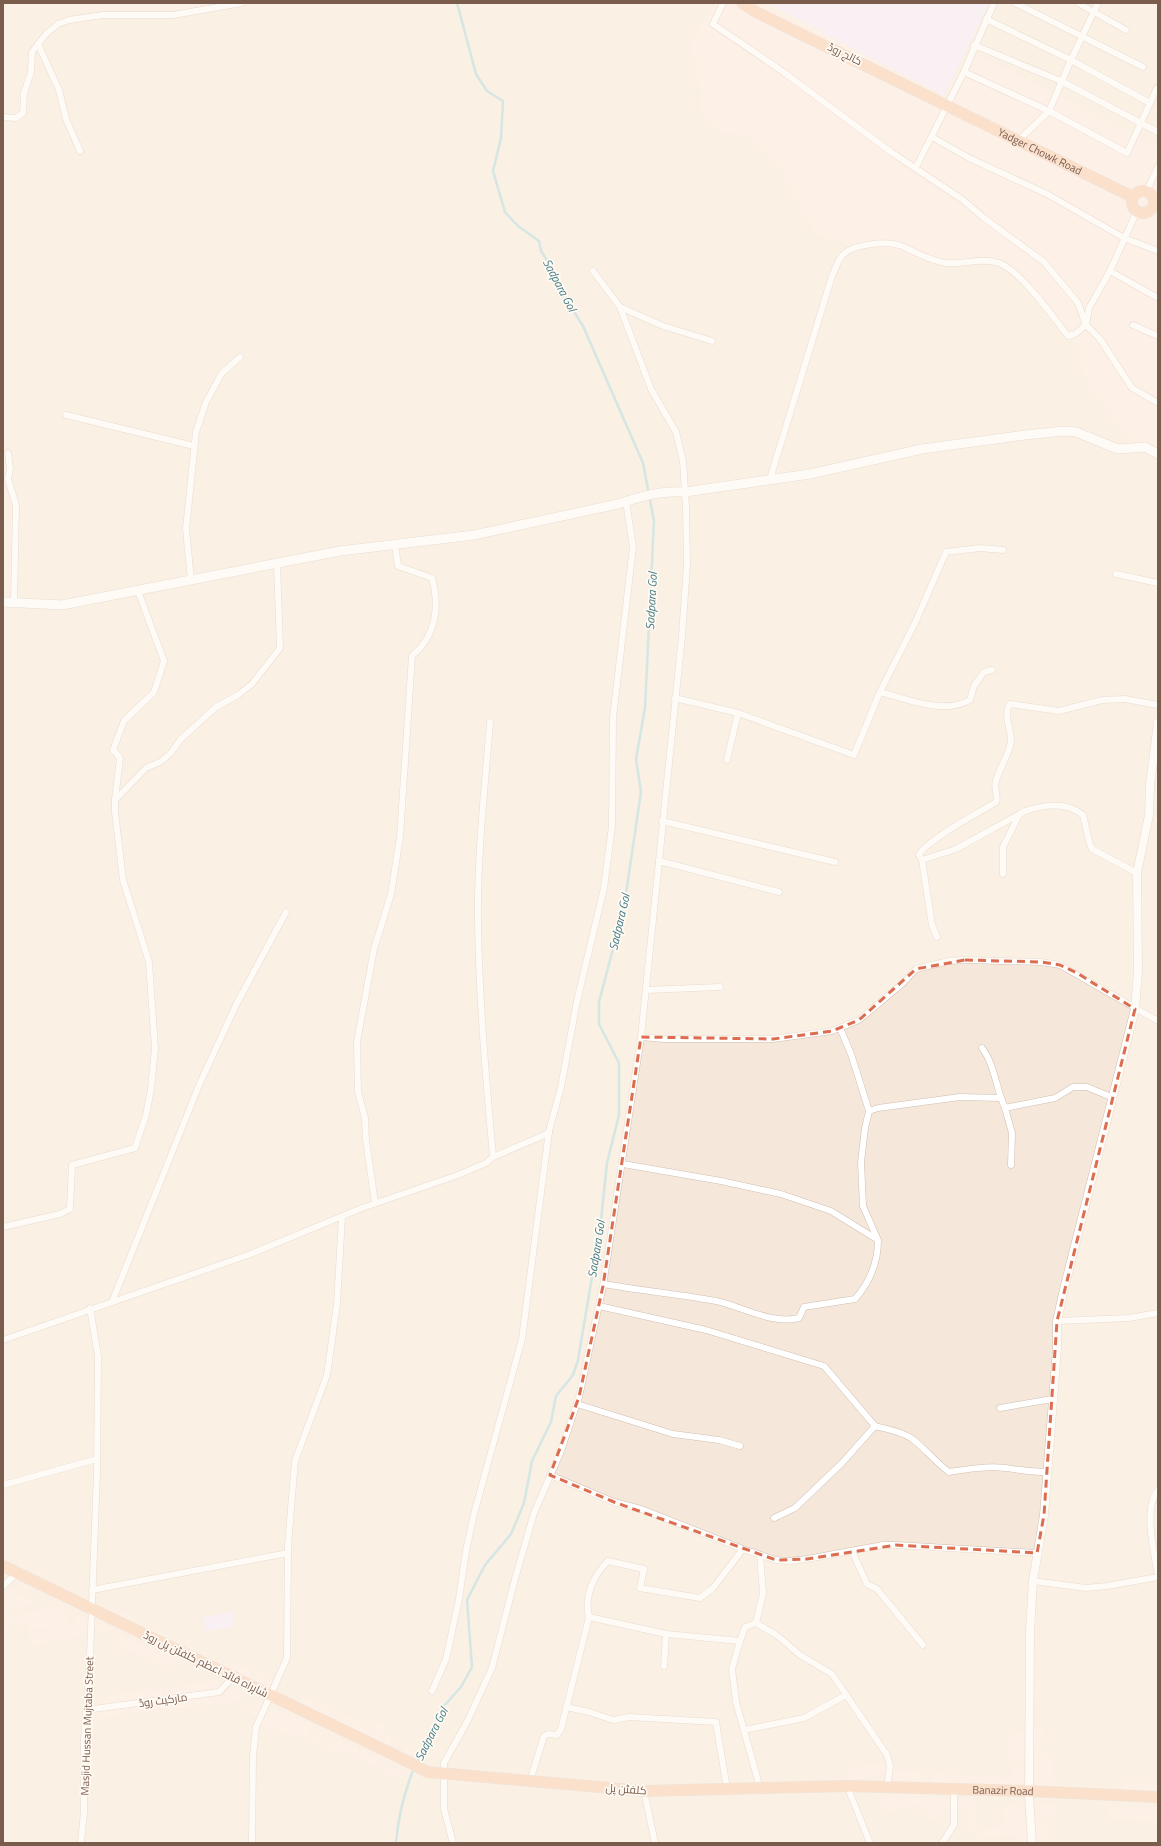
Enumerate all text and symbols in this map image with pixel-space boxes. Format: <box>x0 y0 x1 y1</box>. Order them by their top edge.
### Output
street label: کالج روڈ <box>825 39 865 69</box>
street label: Yadger Chowk Road <box>995 124 1085 179</box>
water label: Sadpara Gol <box>538 255 583 316</box>
water label: Sadpara Gol <box>640 570 662 630</box>
water label: Sadpara Gol <box>603 890 635 952</box>
water label: Sadpara Gol <box>582 1218 610 1279</box>
street label: شاہراہ قائد اعظم کلفٹن پل روڈ <box>141 1627 271 1701</box>
street label: Masjid Hussan Mujtaba Street <box>77 1656 97 1796</box>
street label: مارکیٹ روڈ <box>138 1689 188 1711</box>
water label: Sadpara Gol <box>409 1703 453 1764</box>
street label: کلفٹن پل <box>605 1780 647 1798</box>
street label: Banazir Road <box>972 1781 1034 1799</box>

